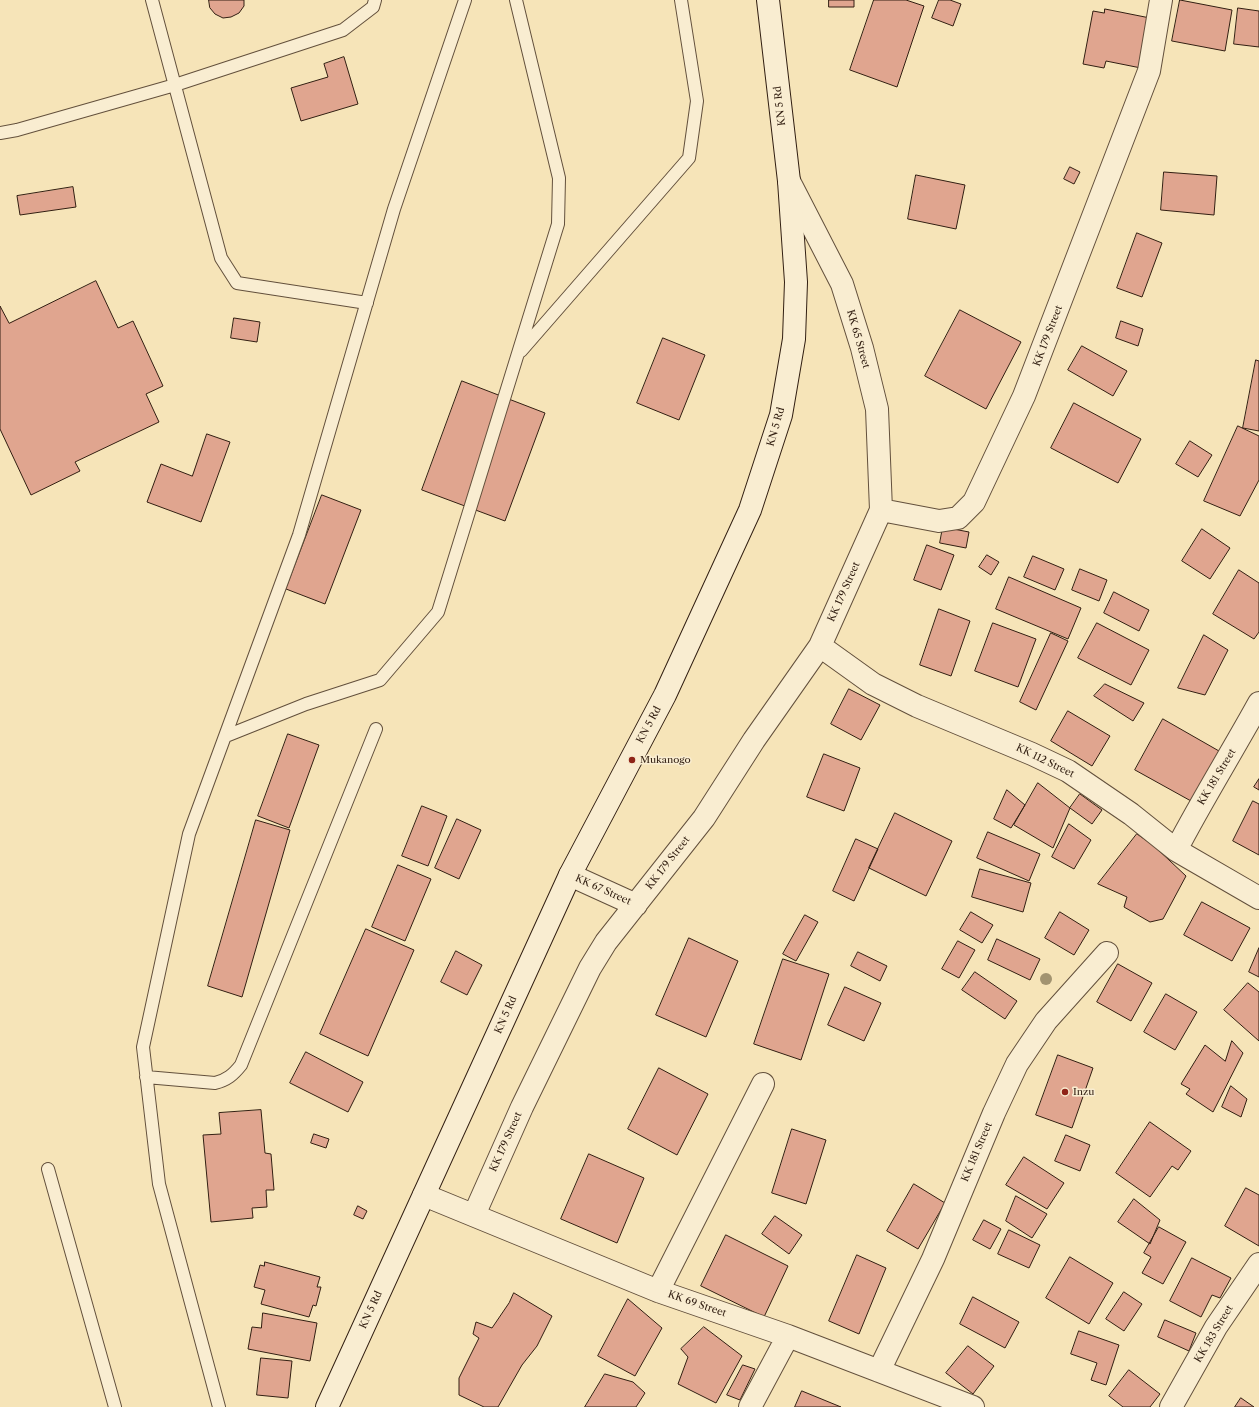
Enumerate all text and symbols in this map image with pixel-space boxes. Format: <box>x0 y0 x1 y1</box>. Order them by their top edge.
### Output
street label: KN 5 Rd <box>772 85 788 127</box>
street label: KK 179 Street <box>1031 304 1065 368</box>
street label: KK 65 Street <box>844 308 872 370</box>
street label: KN 5 Rd <box>765 406 787 448</box>
street label: KK 179 Street <box>825 560 863 624</box>
street label: KN 5 Rd <box>634 704 664 746</box>
street label: KK 112 Street <box>1014 742 1076 780</box>
street label: KK 181 Street <box>1195 747 1239 807</box>
place label: Mukanogo <box>640 754 691 766</box>
marker: Mukanogo <box>627 755 637 765</box>
street label: KK 179 Street <box>644 834 692 892</box>
street label: KK 67 Street <box>573 872 633 908</box>
street label: KN 5 Rd <box>492 994 520 1036</box>
place label: Inzu <box>1073 1086 1094 1098</box>
marker: Inzu <box>1060 1087 1070 1097</box>
street label: KK 179 Street <box>487 1110 525 1174</box>
street label: KK 181 Street <box>959 1120 995 1184</box>
street label: KK 69 Street <box>666 1288 728 1320</box>
street label: KN 5 Rd <box>357 1289 385 1331</box>
street label: KK 183 Street <box>1192 1303 1236 1365</box>

